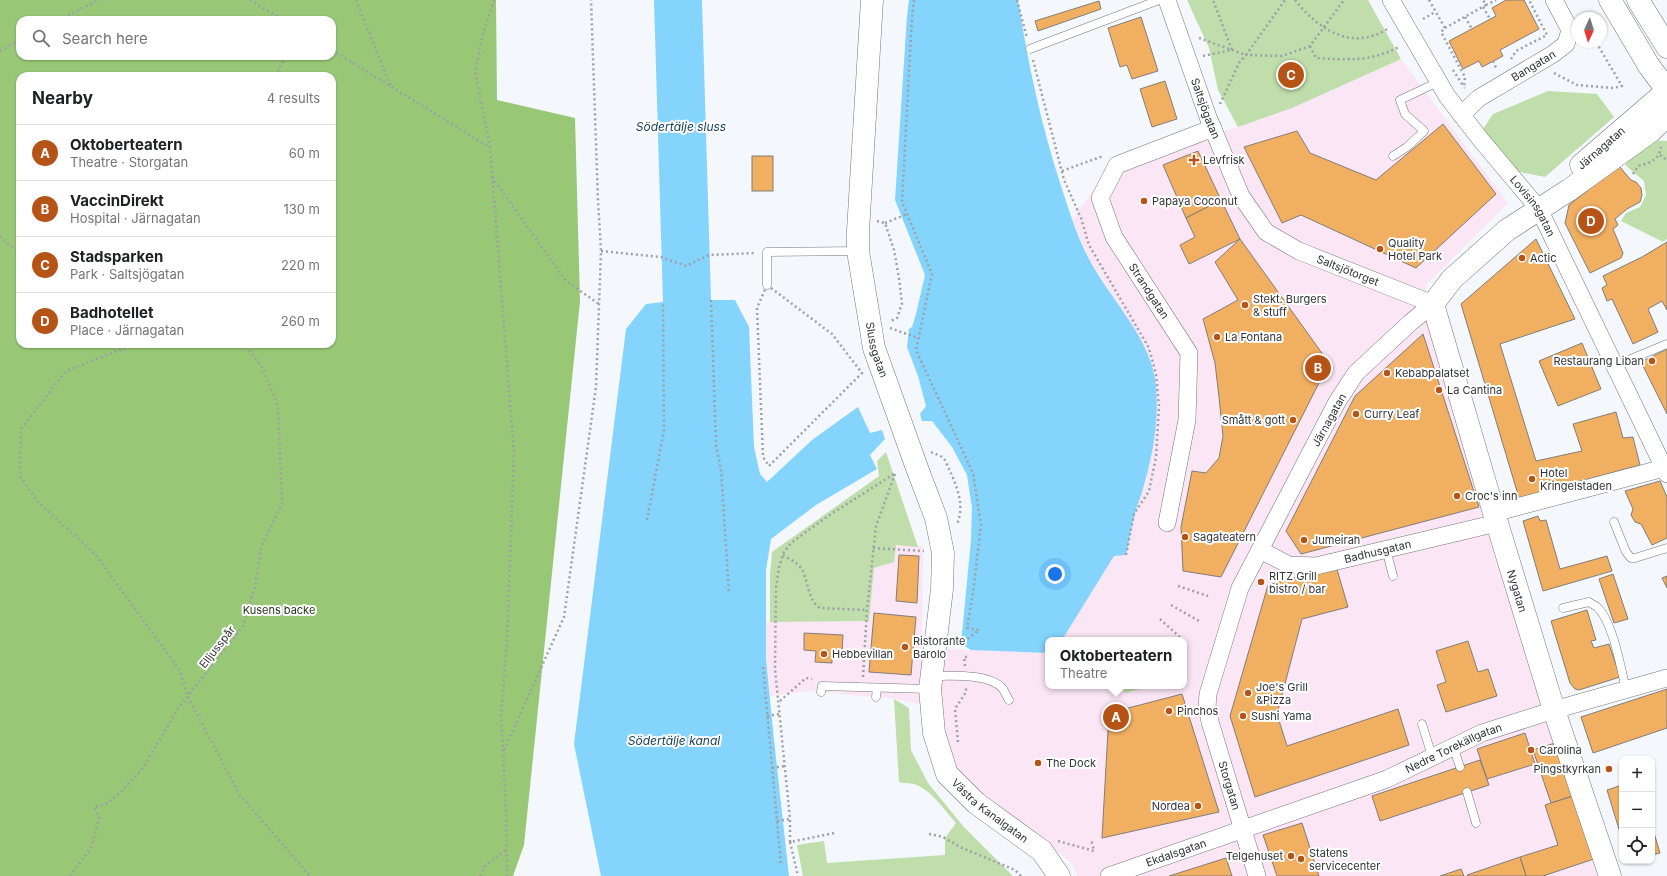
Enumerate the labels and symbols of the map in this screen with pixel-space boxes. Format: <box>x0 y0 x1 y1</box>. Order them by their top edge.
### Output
north arrow <box>1571 12 1607 48</box>
street label: Bangatan <box>1509 47 1558 84</box>
pin: C <box>1278 60 1304 90</box>
street label: Saltsjögatan <box>1188 76 1223 141</box>
water label: Södertälje sluss <box>636 119 726 134</box>
street label: Järnagatan <box>1574 123 1628 173</box>
place label: Levfrisk <box>1203 153 1245 167</box>
marker: Levfrisk <box>1188 154 1200 166</box>
street label: Lovisinsgatan <box>1507 173 1558 239</box>
place label: Papaya Coconut <box>1152 194 1238 208</box>
marker: Papaya Coconut <box>1139 196 1149 206</box>
pin: D <box>1578 206 1604 236</box>
place label: Quality Hotel Park <box>1388 236 1442 263</box>
marker: Quality Hotel Park <box>1375 244 1385 254</box>
place label: Actic <box>1530 251 1556 265</box>
street label: Saltsjötorget <box>1315 252 1381 289</box>
marker: Actic <box>1517 253 1527 263</box>
street label: Strandgatan <box>1126 261 1172 321</box>
place label: Stekt. Burgers & stuff <box>1253 292 1327 319</box>
marker: Stekt. Burgers & stuff <box>1240 300 1250 310</box>
street label: Slussgatan <box>863 321 891 379</box>
place label: La Fontana <box>1225 330 1282 344</box>
marker: La Fontana <box>1212 332 1222 342</box>
pin: B <box>1305 353 1331 383</box>
place label: Restaurang Liban <box>1553 354 1644 368</box>
marker: Restaurang Liban <box>1647 356 1657 366</box>
place label: Kebabpalatset <box>1395 366 1470 380</box>
marker: Kebabpalatset <box>1382 368 1392 378</box>
place label: La Cantina <box>1447 383 1502 397</box>
marker: La Cantina <box>1434 385 1444 395</box>
street label: Järnagatan <box>1309 391 1349 449</box>
place label: Curry Leaf <box>1364 407 1419 421</box>
marker: Curry Leaf <box>1351 409 1361 419</box>
place label: Smått & gott <box>1222 413 1285 427</box>
marker: Smått & gott <box>1288 415 1298 425</box>
place label: Hotel Kringelstaden <box>1540 466 1612 493</box>
marker: Hotel Kringelstaden <box>1527 474 1537 484</box>
place label: Croc's inn <box>1465 489 1518 503</box>
marker: Croc's inn <box>1452 491 1462 501</box>
place label: Sagateatern <box>1193 530 1256 544</box>
marker: Sagateatern <box>1180 532 1190 542</box>
place label: Jumeirah <box>1312 533 1360 547</box>
marker: Jumeirah <box>1299 535 1309 545</box>
street label: Badhusgatan <box>1343 537 1412 566</box>
your location <box>1045 564 1065 584</box>
street label: Nygatan <box>1504 568 1530 614</box>
place label: RITZ Grill bistro / bar <box>1269 569 1326 596</box>
marker: RITZ Grill bistro / bar <box>1256 577 1266 587</box>
park label: Kusens backe <box>243 603 315 617</box>
street label: Elljusspår <box>196 623 238 671</box>
place label: Ristorante Barolo <box>913 634 965 661</box>
marker: Ristorante Barolo <box>900 642 910 652</box>
place label: Hebbevillan <box>832 647 893 661</box>
marker: Hebbevillan <box>819 649 829 659</box>
place label: Joe's Grill &Pizza <box>1256 680 1308 707</box>
marker: Joe's Grill &Pizza <box>1243 688 1253 698</box>
pin: A <box>1103 702 1129 732</box>
place label: Pinchos <box>1177 704 1219 718</box>
marker: Pinchos <box>1164 706 1174 716</box>
place label: Sushi Yama <box>1251 709 1311 723</box>
marker: Sushi Yama <box>1238 711 1248 721</box>
street label: Nedre Torekällgatan <box>1403 720 1504 776</box>
water label: Södertälje kanal <box>628 733 720 748</box>
place label: Carolina <box>1539 743 1582 757</box>
marker: Carolina <box>1526 745 1536 755</box>
place label: The Dock <box>1046 756 1096 770</box>
marker: The Dock <box>1033 758 1043 768</box>
street label: Storgatan <box>1215 759 1243 812</box>
place label: Pingstkyrkan <box>1533 762 1601 776</box>
marker: Pingstkyrkan <box>1604 764 1614 774</box>
street label: Västra Kanalgatan <box>949 776 1031 846</box>
place label: Nordea <box>1152 799 1190 813</box>
marker: Nordea <box>1193 801 1203 811</box>
street label: Ekdalsgatan <box>1144 836 1208 870</box>
place label: Statens servicecenter <box>1309 846 1380 873</box>
place label: Telgehuset <box>1226 849 1283 863</box>
marker: Telgehuset <box>1286 851 1296 861</box>
marker: Statens servicecenter <box>1296 854 1306 864</box>

